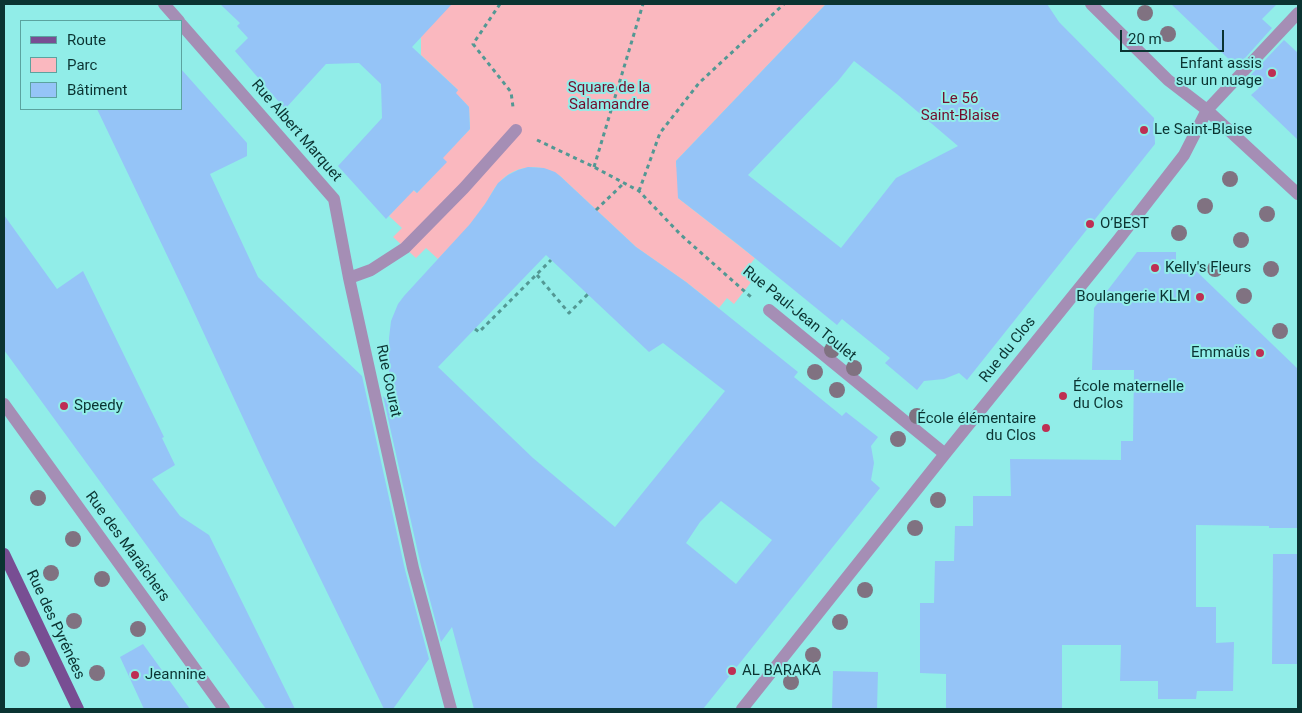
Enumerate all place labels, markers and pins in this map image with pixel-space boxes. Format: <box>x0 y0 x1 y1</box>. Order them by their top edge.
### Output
place label: Enfant assis sur un nuage <box>1176 55 1262 90</box>
marker: Enfant assis sur un nuage <box>1266 67 1278 79</box>
place label: Le Saint-Blaise <box>1154 121 1252 139</box>
marker: Le Saint-Blaise <box>1138 124 1150 136</box>
place label: O’BEST <box>1100 215 1149 233</box>
marker: O’BEST <box>1084 218 1096 230</box>
place label: Kelly's Fleurs <box>1165 259 1251 277</box>
marker: Kelly's Fleurs <box>1149 262 1161 274</box>
place label: Boulangerie KLM <box>1076 288 1190 306</box>
marker: Boulangerie KLM <box>1194 291 1206 303</box>
place label: Emmaüs <box>1191 344 1250 362</box>
marker: Emmaüs <box>1254 347 1266 359</box>
place label: École maternelle du Clos <box>1073 378 1184 413</box>
marker: École maternelle du Clos <box>1057 390 1069 402</box>
place label: Speedy <box>74 397 123 415</box>
marker: Speedy <box>58 400 70 412</box>
place label: École élémentaire du Clos <box>917 410 1036 445</box>
marker: École élémentaire du Clos <box>1040 422 1052 434</box>
place label: AL BARAKA <box>742 662 821 680</box>
marker: AL BARAKA <box>726 665 738 677</box>
place label: Jeannine <box>145 666 206 684</box>
marker: Jeannine <box>129 669 141 681</box>

